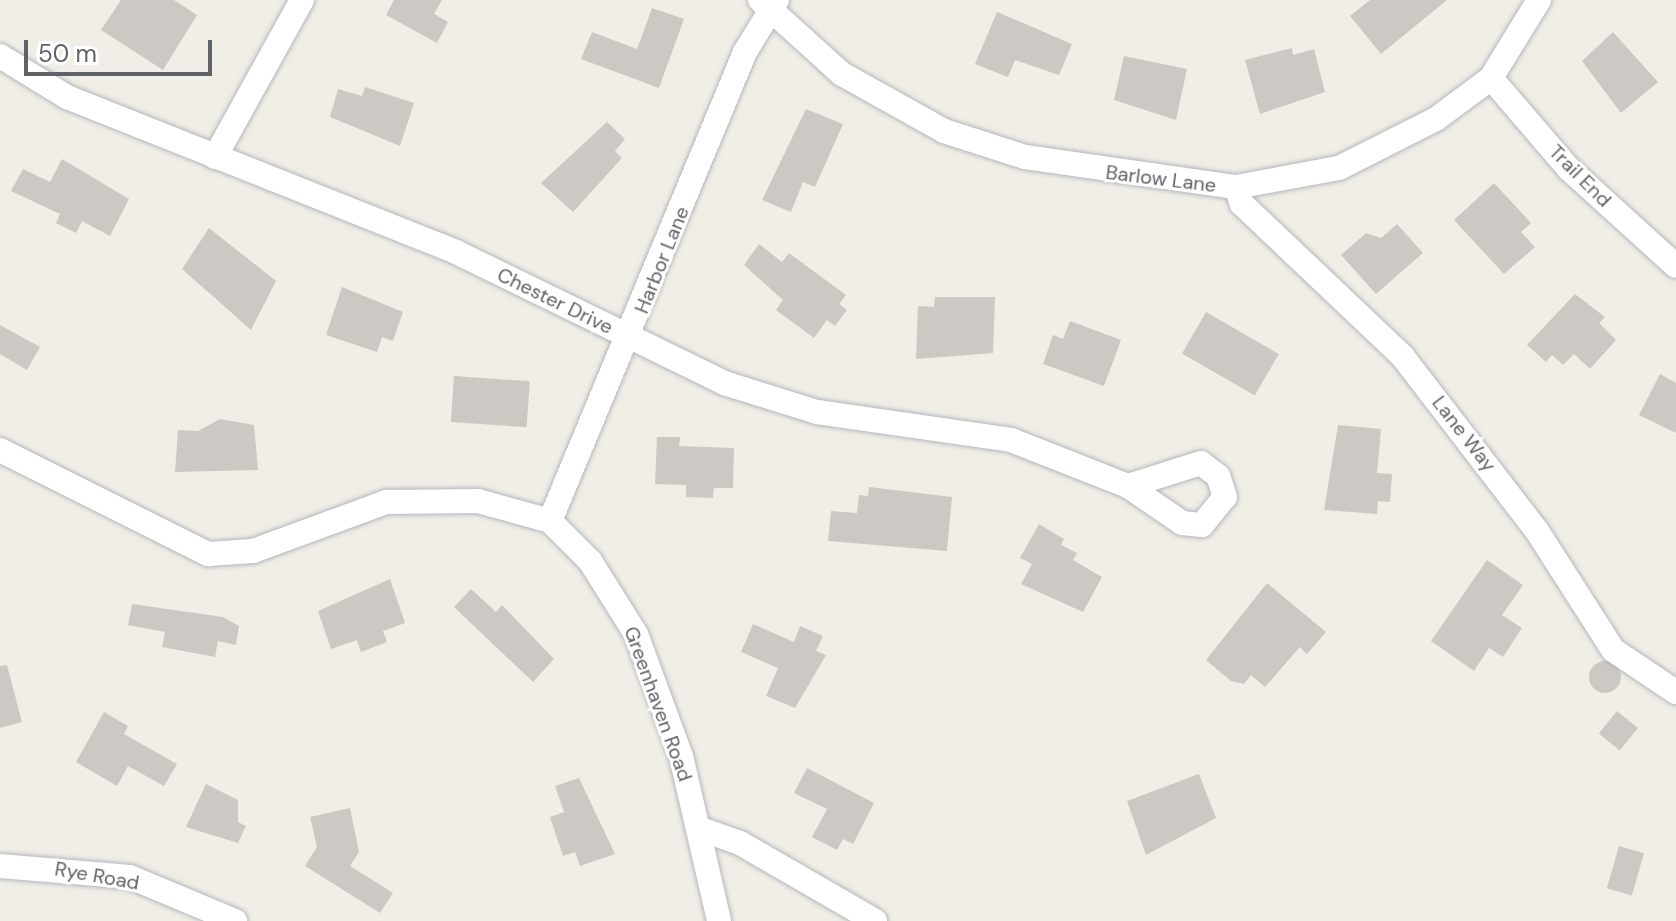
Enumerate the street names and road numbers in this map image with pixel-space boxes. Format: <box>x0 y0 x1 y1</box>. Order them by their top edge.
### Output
street label: Trail End <box>1544 140 1616 212</box>
street label: Barlow Lane <box>1104 160 1218 198</box>
street label: Harbor Lane <box>630 203 694 317</box>
street label: Chester Drive <box>493 263 617 339</box>
street label: Lane Way <box>1427 391 1501 477</box>
street label: Greenhaven Road <box>619 623 697 785</box>
street label: Rye Road <box>53 857 141 895</box>

